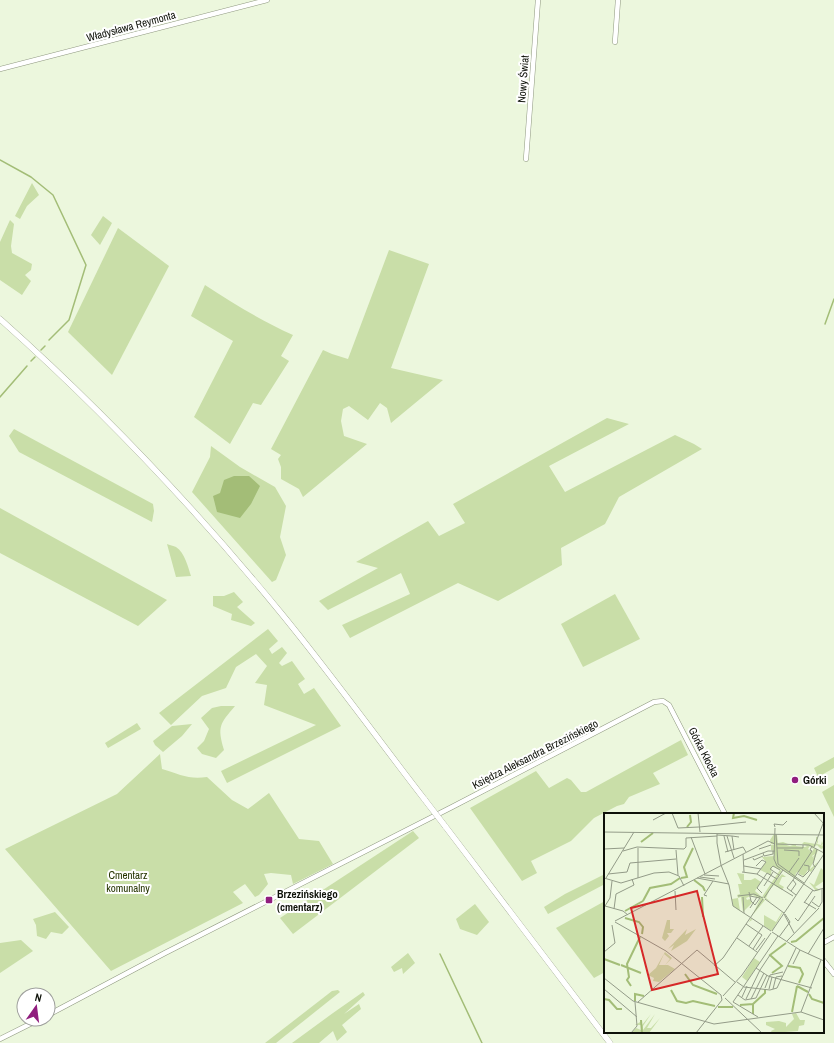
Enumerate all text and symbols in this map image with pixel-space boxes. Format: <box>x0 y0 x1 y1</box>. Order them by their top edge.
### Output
street label: Władysława Reymonta <box>85 7 177 45</box>
street label: Nowy Świat <box>514 54 532 103</box>
street label: Księdza Aleksandra Brzezińskiego <box>470 716 600 792</box>
street label: Górka Kłocka <box>685 725 723 779</box>
place label: Górki <box>803 773 827 787</box>
marker: Górki <box>790 775 800 785</box>
inset map <box>604 813 824 1033</box>
park label: Cmentarz komunalny <box>106 868 150 895</box>
place label: Brzezińskiego (cmentarz) <box>277 887 338 914</box>
marker: Brzezińskiego (cmentarz) <box>264 895 274 905</box>
north arrow <box>16 987 56 1027</box>
text: N <box>34 990 43 1005</box>

